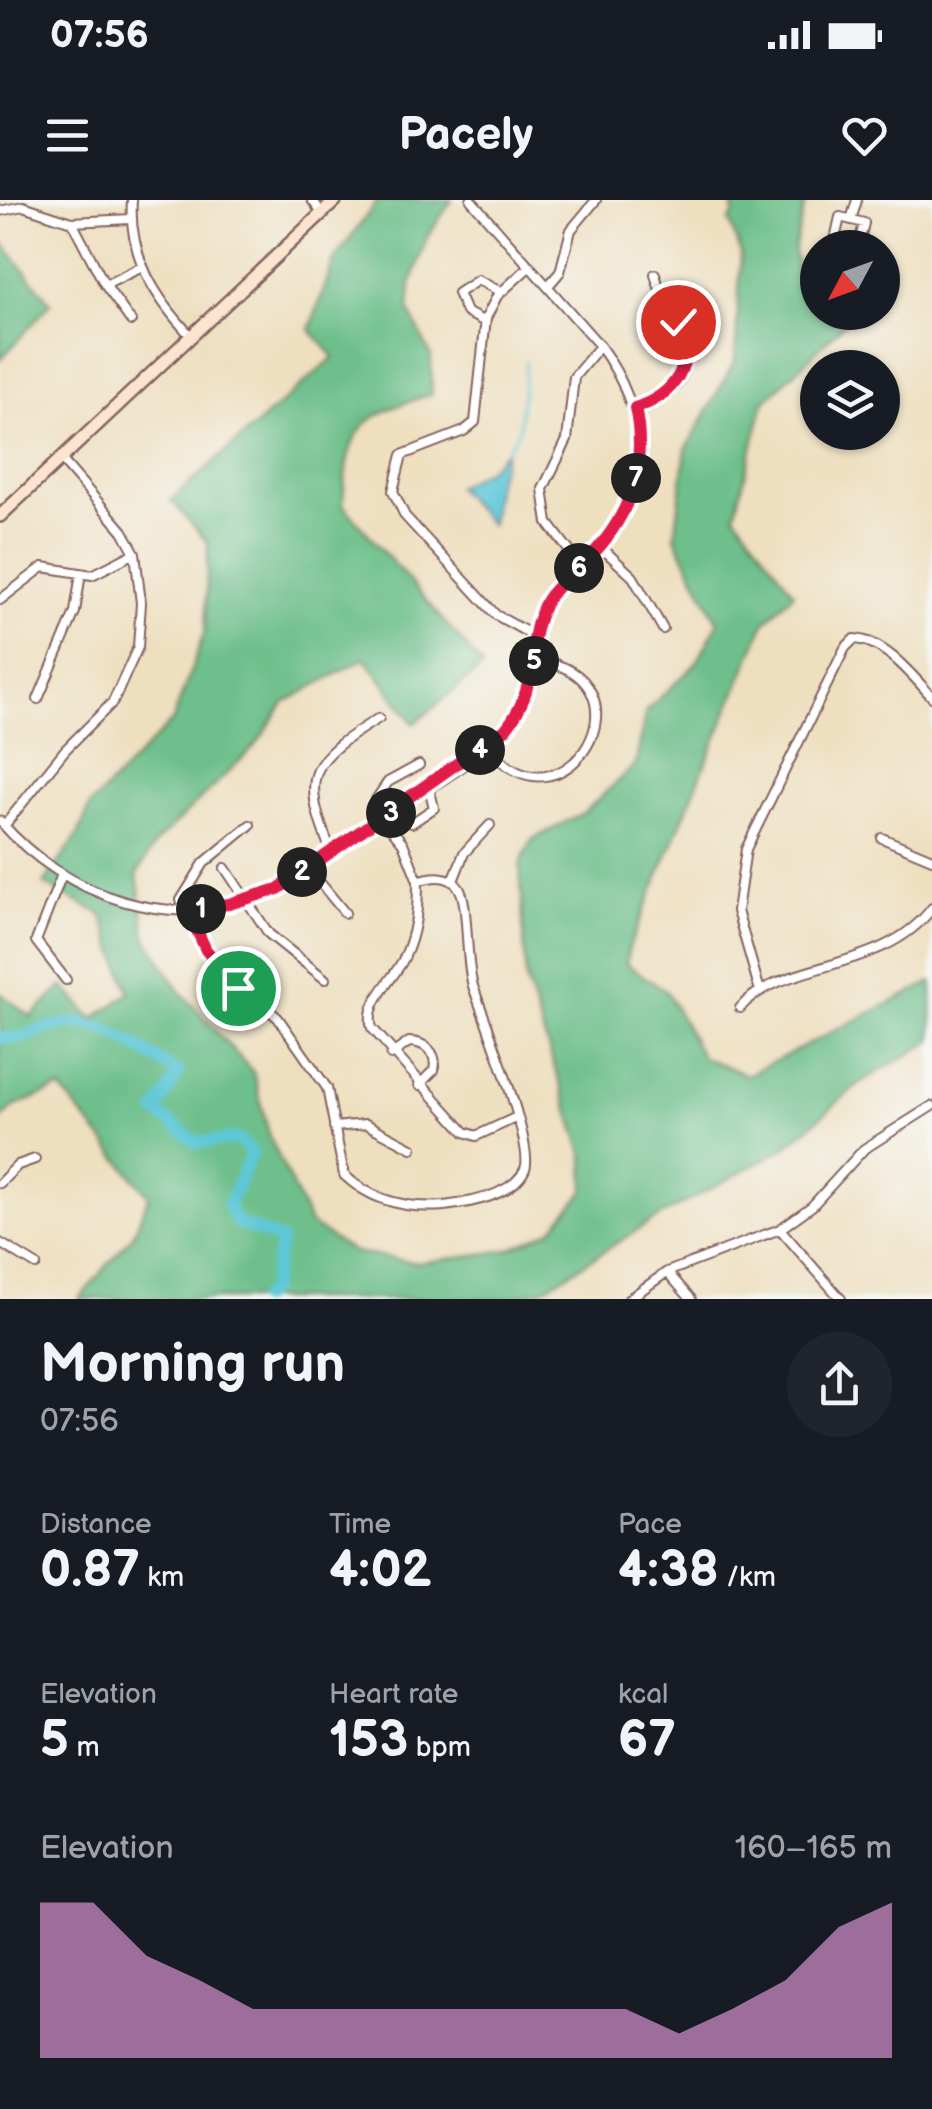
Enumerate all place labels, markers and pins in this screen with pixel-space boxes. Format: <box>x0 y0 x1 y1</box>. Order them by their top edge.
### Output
pin <box>636 280 721 365</box>
pin: 7 <box>611 453 661 503</box>
pin: 6 <box>554 543 604 593</box>
pin: 5 <box>509 636 559 686</box>
pin: 4 <box>455 725 505 775</box>
pin: 3 <box>366 788 416 838</box>
pin: 2 <box>277 847 327 897</box>
pin: 1 <box>176 884 226 934</box>
pin <box>196 946 281 1031</box>

